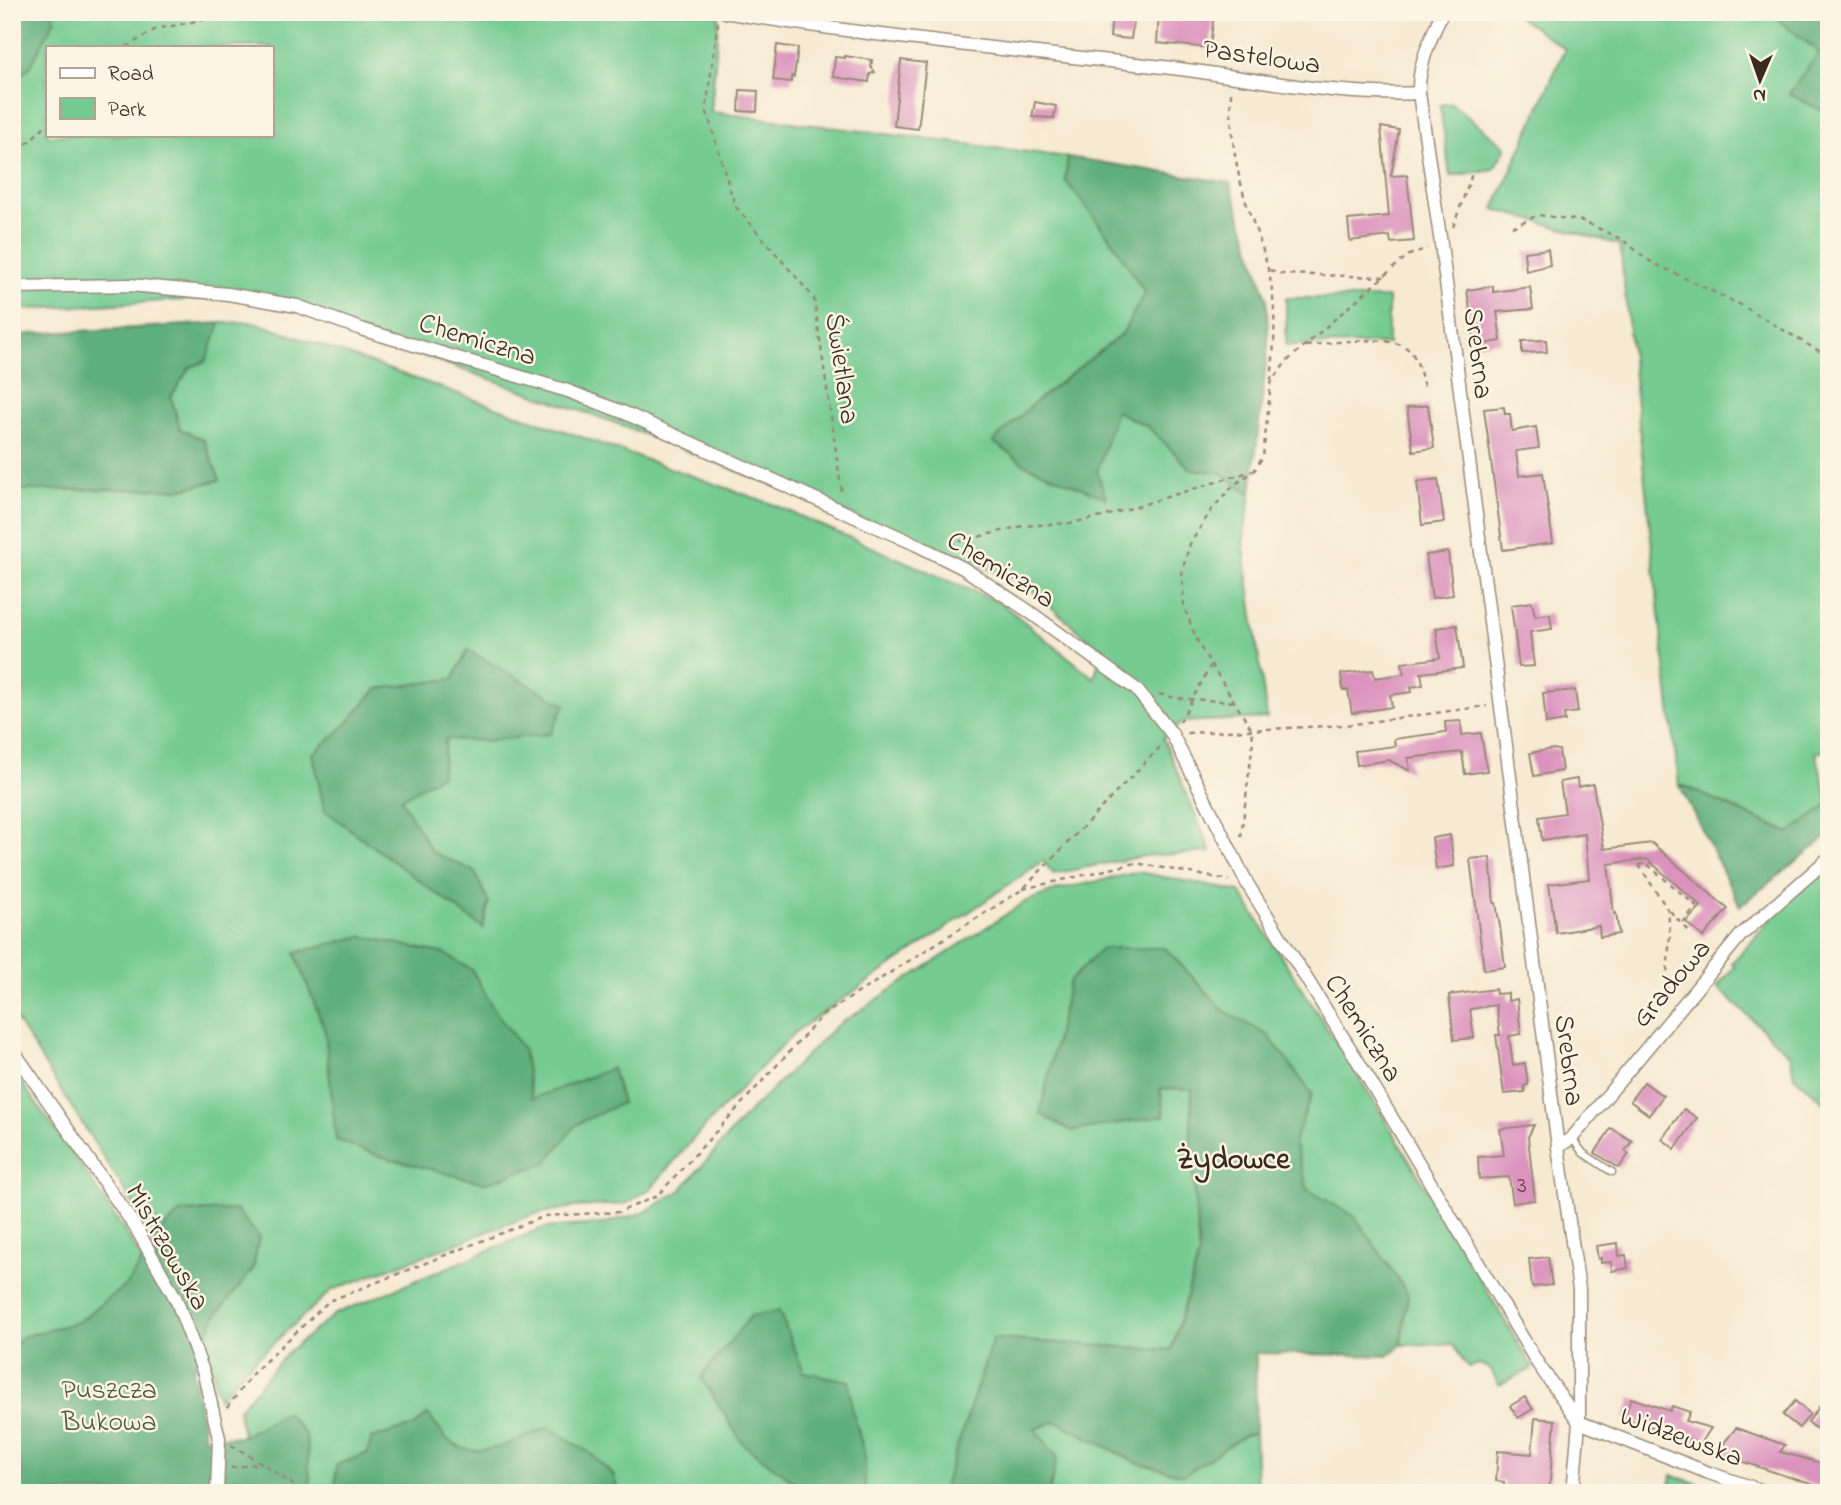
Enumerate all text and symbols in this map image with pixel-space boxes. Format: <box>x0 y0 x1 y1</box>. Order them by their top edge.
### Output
street label: Pastelowa <box>1200 30 1323 87</box>
legend <box>46 46 273 136</box>
north arrow <box>1726 46 1796 116</box>
text: Road <box>108 60 154 90</box>
text: N <box>1752 81 1766 108</box>
text: Park <box>108 96 147 126</box>
street label: Chemiczna <box>413 304 541 379</box>
street label: Srebrna <box>1451 305 1502 401</box>
street label: Świetlana <box>812 310 869 427</box>
street label: Chemiczna <box>938 522 1062 620</box>
street label: Gradowa <box>1623 931 1722 1038</box>
street label: Chemiczna <box>1313 967 1411 1091</box>
street label: Srebrna <box>1542 1012 1593 1108</box>
district label: Żydowce <box>1176 1139 1291 1183</box>
house number: 3 <box>1517 1169 1527 1204</box>
street label: Mistrzowska <box>113 1177 219 1319</box>
park label: Puszcza Bukowa <box>60 1371 157 1444</box>
street label: Widzewska <box>1614 1397 1748 1479</box>

